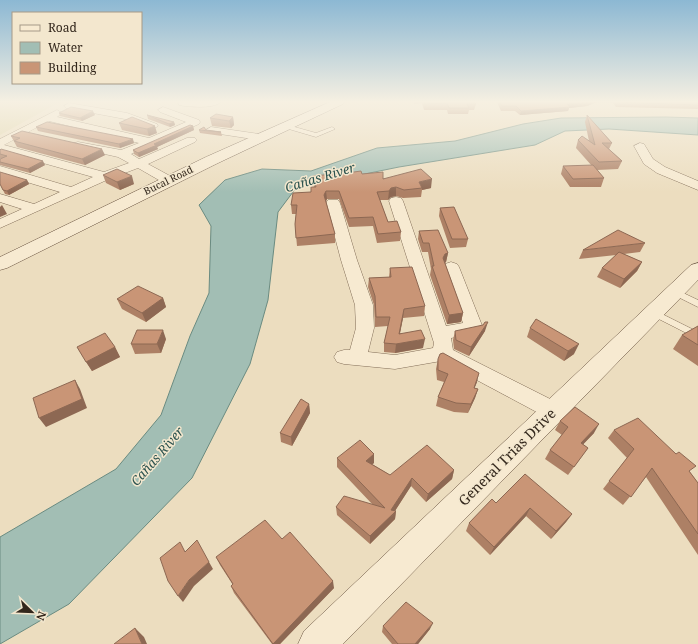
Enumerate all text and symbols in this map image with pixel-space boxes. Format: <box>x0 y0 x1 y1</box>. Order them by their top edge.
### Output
legend <box>12 12 142 84</box>
text: Road <box>48 19 78 36</box>
text: Water <box>48 39 83 56</box>
text: Building <box>48 59 97 76</box>
water label: Cañas River <box>283 158 358 196</box>
street label: Bucal Road <box>141 162 195 198</box>
street label: General Trias Drive <box>454 404 560 510</box>
water label: Cañas River <box>126 422 188 489</box>
north arrow <box>12 592 52 632</box>
text: N <box>33 609 50 623</box>

